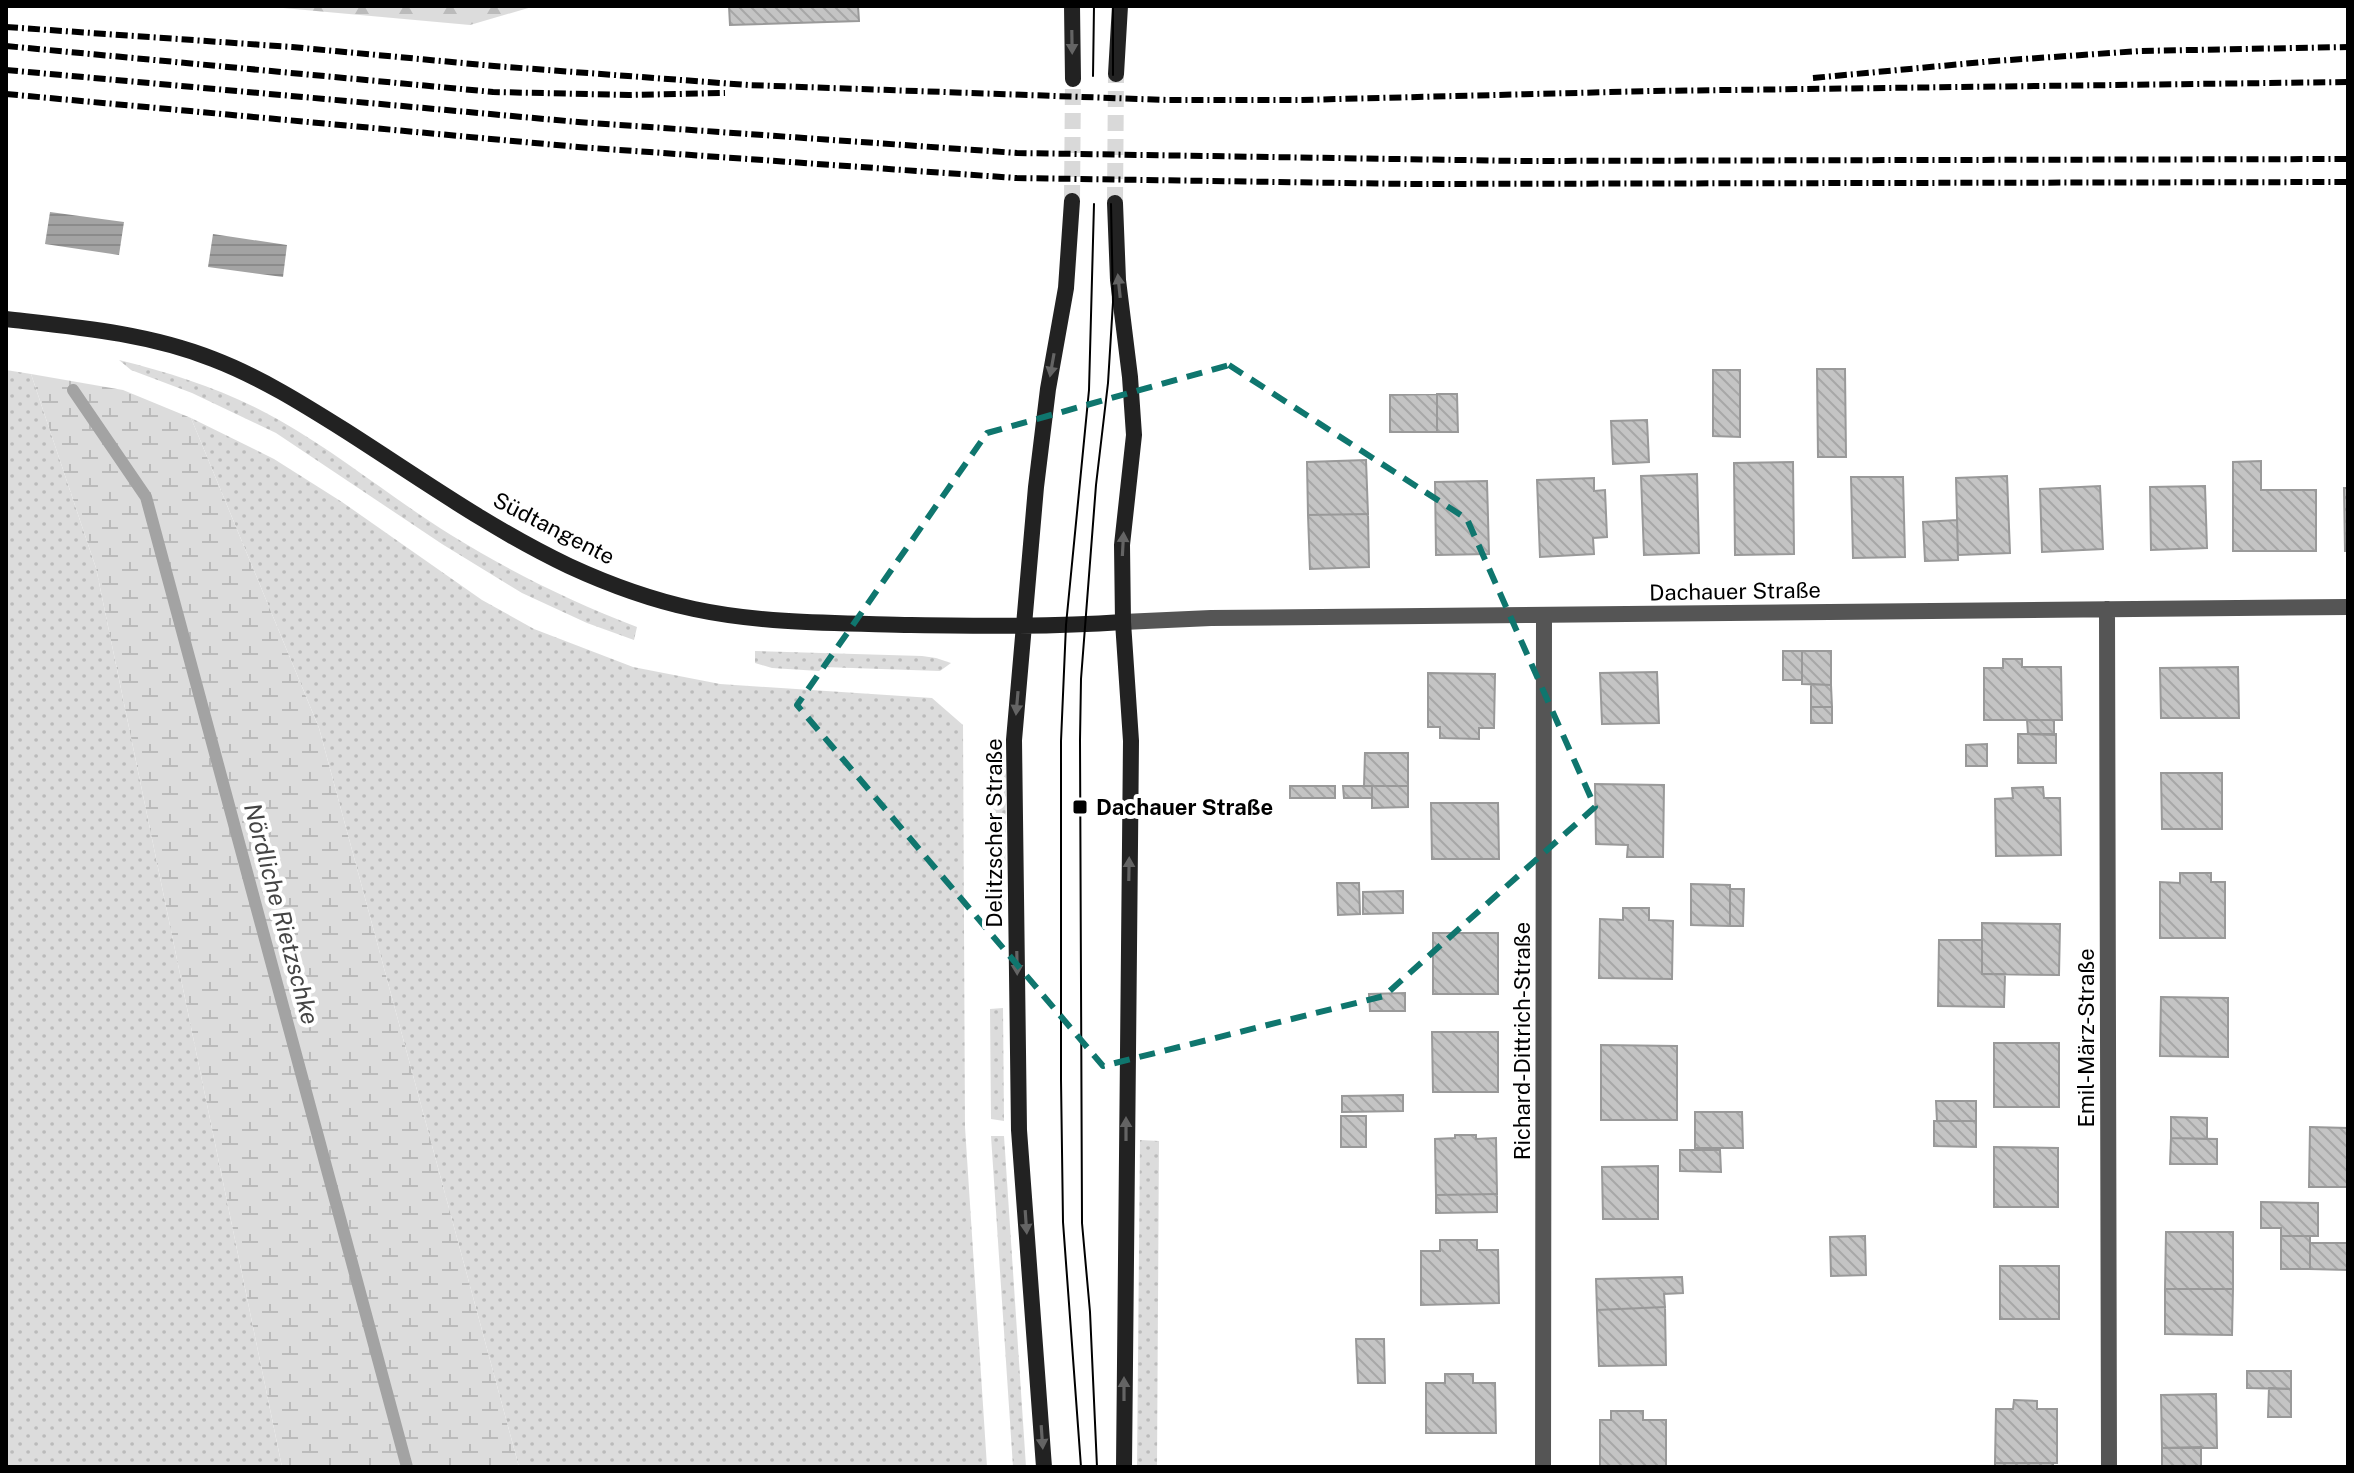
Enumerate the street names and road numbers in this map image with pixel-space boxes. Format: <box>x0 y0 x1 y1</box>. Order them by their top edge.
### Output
street label: Südtangente <box>489 486 619 570</box>
street label: Dachauer Straße <box>1649 577 1821 605</box>
street label: Delitzscher Straße <box>981 738 1007 928</box>
street label: Richard-Dittrich-Straße <box>1509 922 1535 1160</box>
street label: Emil-März-Straße <box>2073 948 2099 1128</box>

